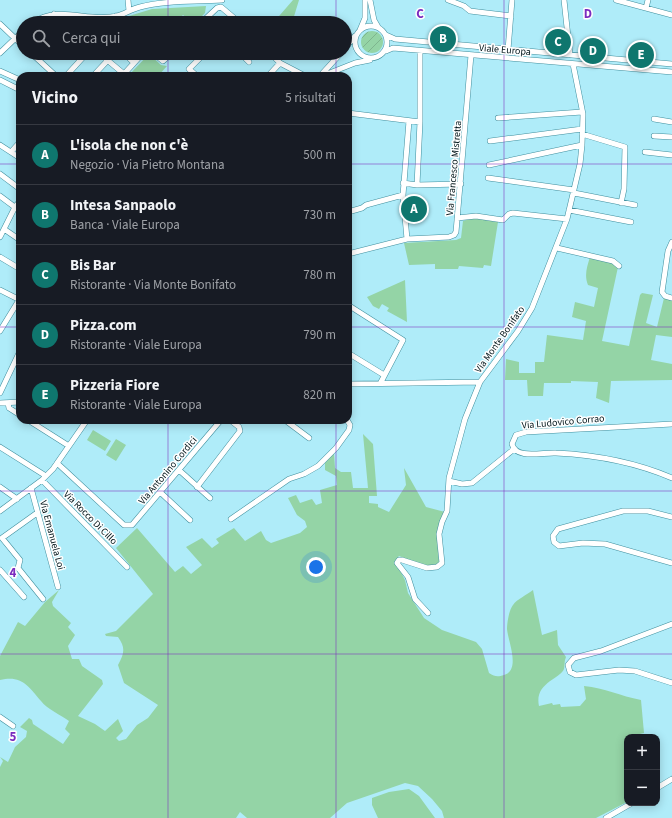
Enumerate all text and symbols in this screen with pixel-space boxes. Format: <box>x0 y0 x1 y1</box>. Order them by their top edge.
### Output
text: C <box>416 5 424 23</box>
text: D <box>584 5 592 23</box>
search box <box>16 16 352 60</box>
pin: B <box>430 24 456 54</box>
icon: search <box>30 27 52 49</box>
pin: C <box>545 27 571 57</box>
text: Cerca qui <box>62 28 121 49</box>
pin: D <box>580 36 606 66</box>
pin: E <box>628 40 654 70</box>
street label: Viale Europa <box>478 41 531 59</box>
text: Vicino <box>32 86 78 110</box>
text: 5 risultati <box>285 89 336 107</box>
street label: Via Francesco Mistretta <box>443 120 465 216</box>
text: L'isola che non c'è <box>70 135 188 156</box>
text: A <box>41 146 49 164</box>
text: 500 m <box>303 146 336 164</box>
text: Negozio · Via Pietro Montana <box>70 156 225 174</box>
pin: A <box>401 194 427 224</box>
text: Intesa Sanpaolo <box>70 195 176 216</box>
text: B <box>41 206 49 224</box>
text: 730 m <box>303 206 336 224</box>
text: Banca · Viale Europa <box>70 216 180 234</box>
text: Bis Bar <box>70 255 116 276</box>
text: C <box>41 266 49 284</box>
text: 780 m <box>303 266 336 284</box>
text: Ristorante · Via Monte Bonifato <box>70 276 236 294</box>
street label: Via Monte Bonifato <box>472 303 528 376</box>
text: Pizza.com <box>70 315 137 336</box>
text: D <box>41 326 49 344</box>
text: 790 m <box>303 326 336 344</box>
text: Ristorante · Viale Europa <box>70 336 202 354</box>
text: Pizzeria Fiore <box>70 375 159 396</box>
text: E <box>41 386 49 404</box>
text: 820 m <box>303 386 336 404</box>
text: Ristorante · Viale Europa <box>70 396 202 414</box>
street label: Via Ludovico Corrao <box>521 411 605 433</box>
street label: Via Antonino Cordici <box>135 434 200 508</box>
street label: Via Rocco Di Cillo <box>60 488 120 548</box>
street label: Via Emanuela Loi <box>36 499 68 572</box>
your location <box>306 557 326 577</box>
text: 4 <box>10 564 17 582</box>
text: 5 <box>10 728 17 746</box>
map controls <box>624 734 660 806</box>
button: + <box>624 734 660 770</box>
button: − <box>624 770 660 806</box>

